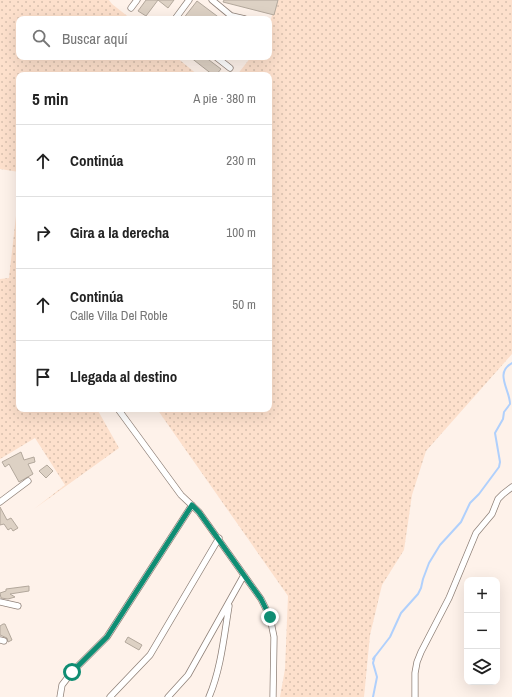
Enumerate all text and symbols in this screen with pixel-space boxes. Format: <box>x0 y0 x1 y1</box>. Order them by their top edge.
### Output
search box <box>16 16 272 60</box>
icon: search <box>30 27 52 49</box>
text: Buscar aquí <box>62 28 128 49</box>
text: 5 min <box>32 87 68 110</box>
text: A pie · 380 m <box>193 90 256 107</box>
icon: ahead <box>32 150 54 172</box>
text: Continúa <box>70 150 123 171</box>
text: 230 m <box>226 152 256 169</box>
icon: right <box>32 222 54 244</box>
text: Gira a la derecha <box>70 222 169 243</box>
text: 100 m <box>226 224 256 241</box>
text: Continúa <box>70 286 123 307</box>
icon: ahead <box>32 294 54 316</box>
text: 50 m <box>232 296 256 313</box>
text: Calle Villa Del Roble <box>70 307 168 324</box>
icon: arrive <box>32 366 54 388</box>
text: Llegada al destino <box>70 366 177 387</box>
map controls <box>464 577 500 685</box>
button: + <box>464 577 500 613</box>
route end <box>261 608 279 626</box>
button: − <box>464 613 500 649</box>
button: layers <box>464 649 500 685</box>
route start <box>63 663 81 681</box>

